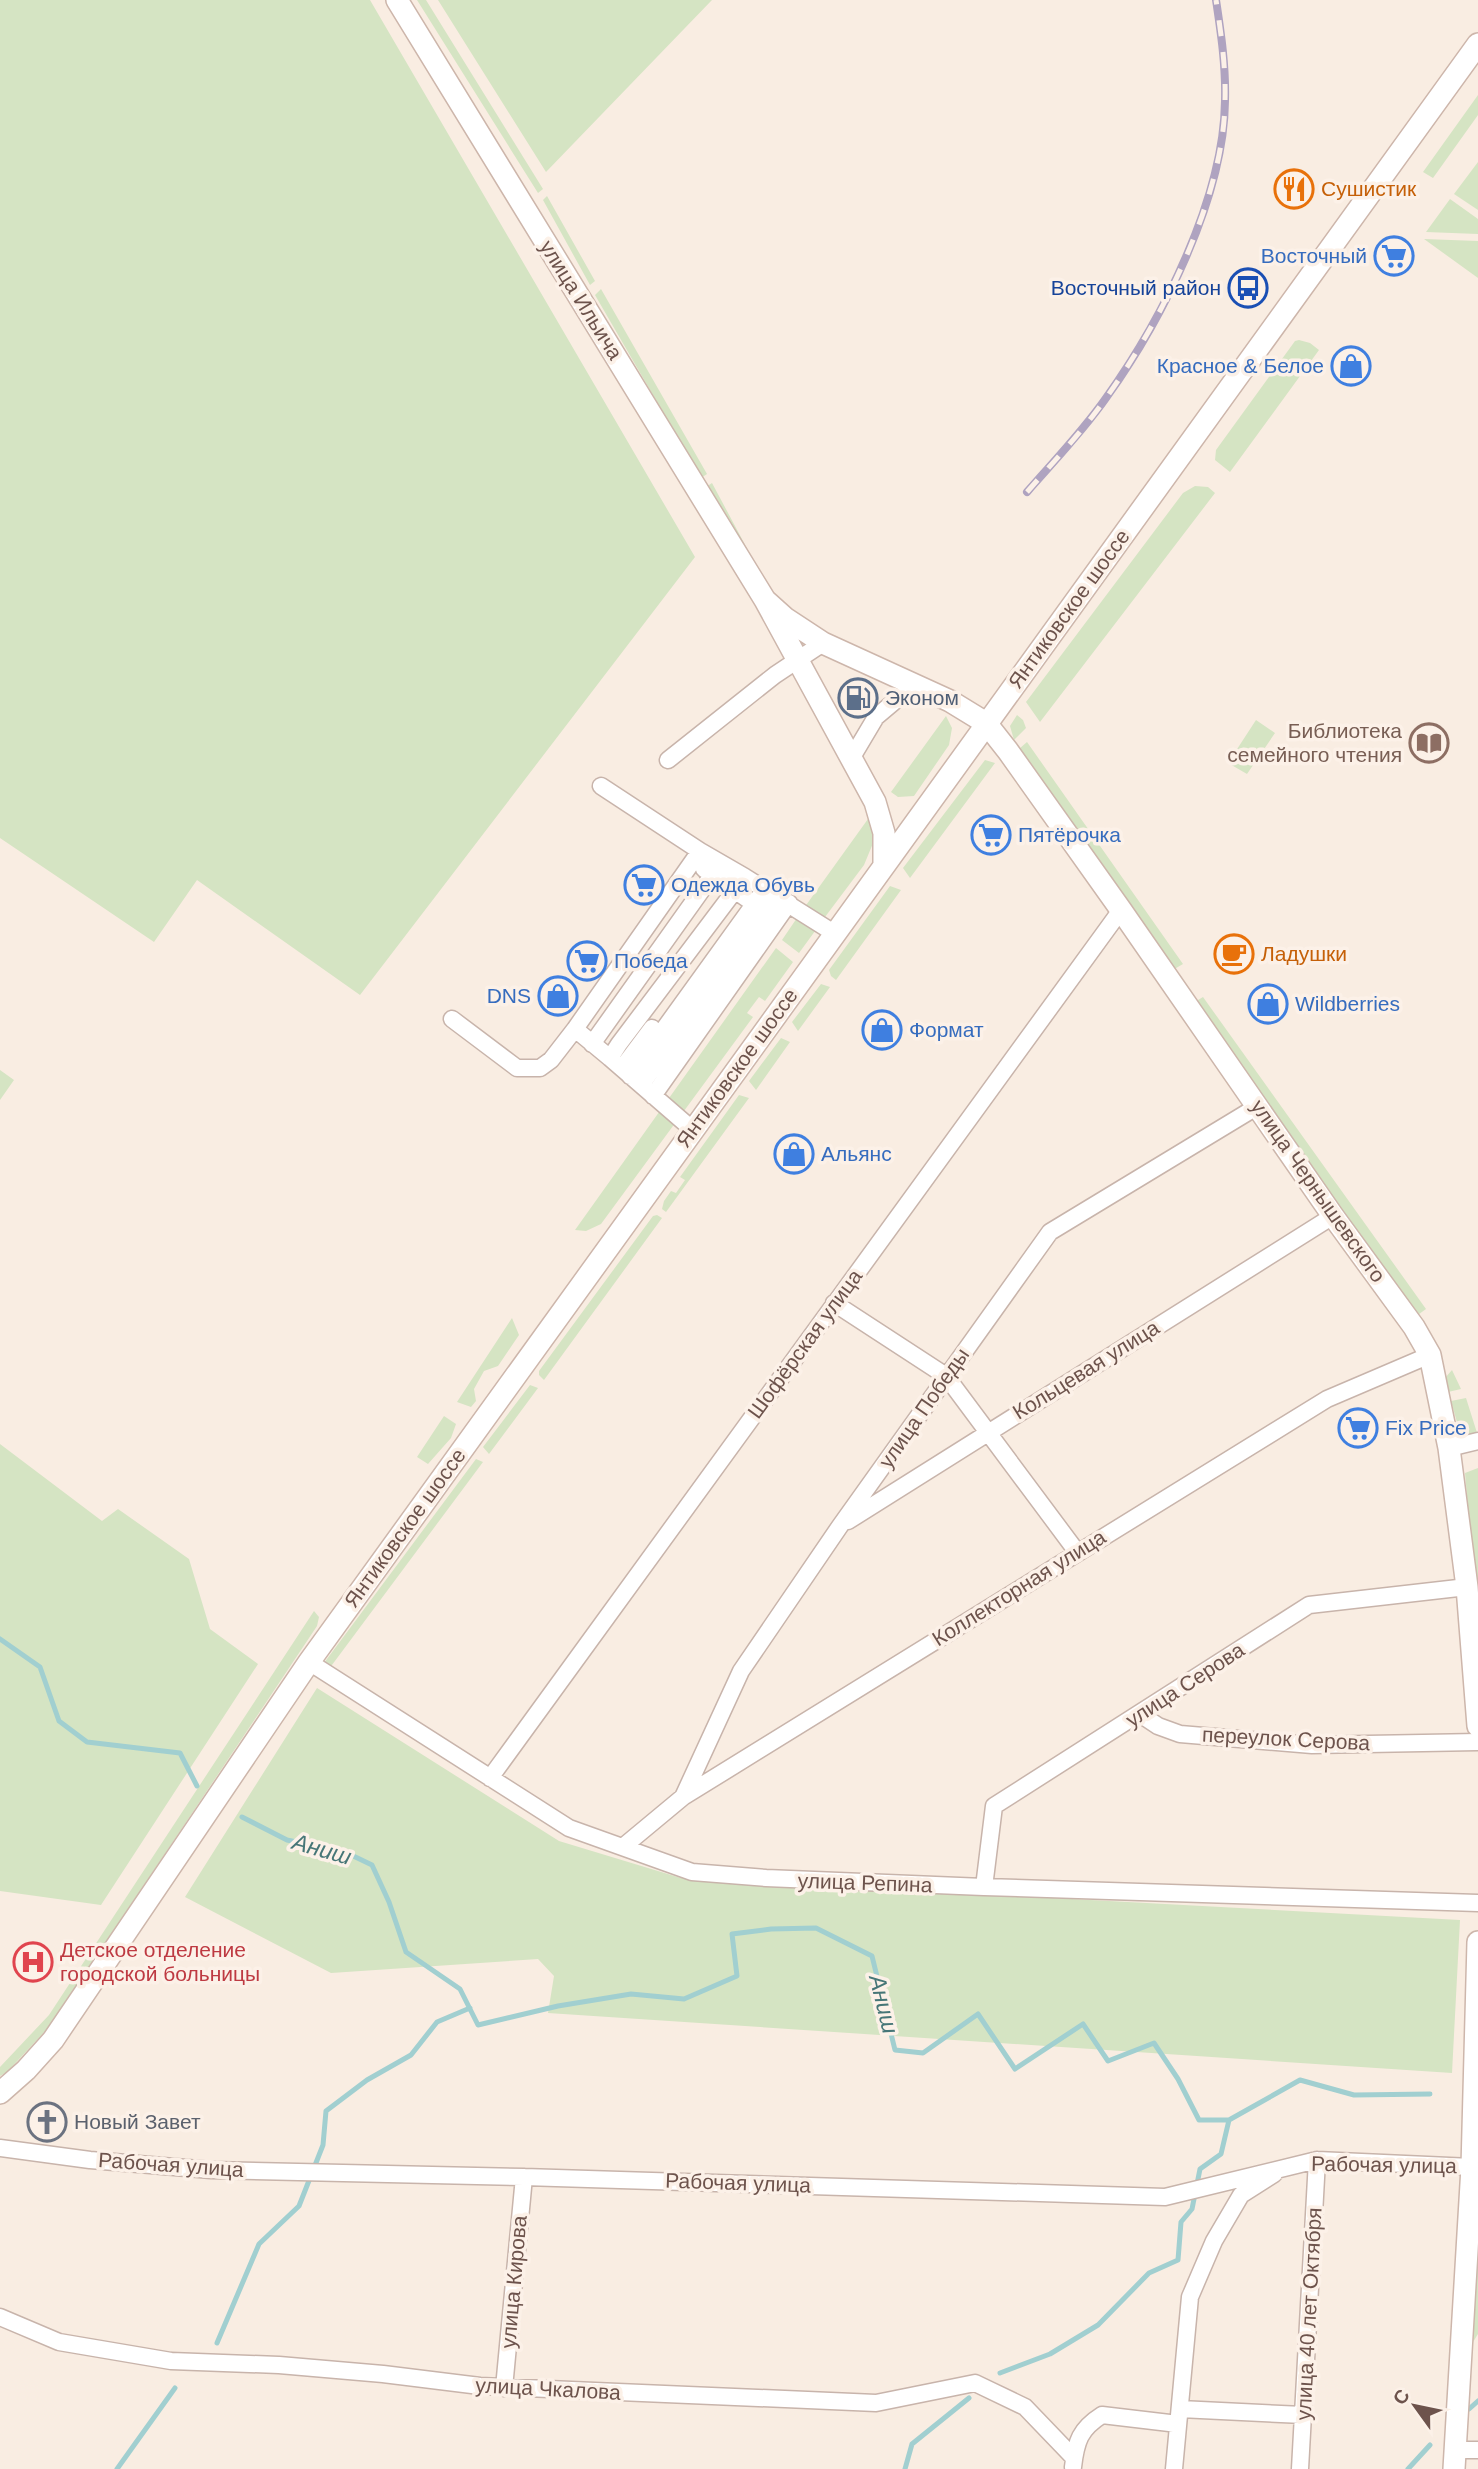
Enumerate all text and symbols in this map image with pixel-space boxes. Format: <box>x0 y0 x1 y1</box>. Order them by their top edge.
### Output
restaurant icon: Сушистик <box>1273 168 1315 210</box>
place label: Сушистик <box>1321 177 1417 200</box>
supermarket icon: Восточный <box>1373 235 1415 277</box>
street label: улица Ильича <box>536 236 627 364</box>
place label: Восточный <box>1261 244 1367 267</box>
bus stop icon: Восточный район <box>1227 267 1269 309</box>
place label: Восточный район <box>1051 276 1221 299</box>
shop icon: Красное & Белое <box>1330 345 1372 387</box>
place label: Красное & Белое <box>1157 354 1324 377</box>
street label: Янтиковское шоссе <box>1003 525 1134 693</box>
fuel station icon: Эконом <box>837 677 879 719</box>
place label: Эконом <box>885 686 959 709</box>
place label: Библиотека семейного чтения <box>1227 719 1402 766</box>
library icon: Библиотека семейного чтения <box>1408 722 1450 764</box>
supermarket icon: Пятёрочка <box>970 814 1012 856</box>
place label: Пятёрочка <box>1018 823 1121 846</box>
supermarket icon: Одежда Обувь <box>623 864 665 906</box>
place label: Одежда Обувь <box>671 873 815 896</box>
cafe icon: Ладушки <box>1213 933 1255 975</box>
supermarket icon: Победа <box>566 940 608 982</box>
place label: Ладушки <box>1261 942 1347 965</box>
place label: Победа <box>614 949 688 972</box>
shop icon: DNS <box>537 975 579 1017</box>
shop icon: Wildberries <box>1247 983 1289 1025</box>
place label: DNS <box>487 984 531 1007</box>
street label: Янтиковское шоссе <box>671 984 802 1152</box>
place label: Wildberries <box>1295 992 1400 1015</box>
shop icon: Формат <box>861 1009 903 1051</box>
place label: Формат <box>909 1018 984 1041</box>
street label: улица Чернышевского <box>1247 1095 1390 1286</box>
shop icon: Альянс <box>773 1133 815 1175</box>
place label: Альянс <box>821 1142 892 1165</box>
street label: Шофёрская улица <box>743 1265 866 1423</box>
street label: Кольцевая улица <box>1009 1315 1163 1424</box>
street label: улица Победы <box>874 1343 973 1472</box>
supermarket icon: Fix Price <box>1337 1407 1379 1449</box>
place label: Fix Price <box>1385 1416 1467 1439</box>
street label: Янтиковское шоссе <box>339 1444 470 1612</box>
street label: Коллекторная улица <box>928 1525 1110 1650</box>
street label: улица Серова <box>1121 1638 1248 1731</box>
street label: переулок Серова <box>1201 1723 1371 1754</box>
water label: Аниш <box>288 1828 354 1870</box>
street label: улица Репина <box>797 1869 933 1896</box>
place label: Детское отделение городской больницы <box>60 1938 260 1985</box>
hospital icon: Детское отделение городской больницы <box>12 1941 54 1983</box>
water label: Аниш <box>864 1970 904 2036</box>
church icon: Новый Завет <box>26 2101 68 2143</box>
place label: Новый Завет <box>74 2110 201 2133</box>
street label: Рабочая улица <box>98 2148 245 2181</box>
street label: Рабочая улица <box>1311 2152 1457 2177</box>
street label: Рабочая улица <box>665 2168 812 2197</box>
street label: улица 40 лет Октября <box>1291 2207 1326 2421</box>
street label: улица Кирова <box>496 2214 531 2349</box>
north arrow <box>1380 2371 1450 2441</box>
street label: улица Чкалова <box>475 2373 622 2404</box>
text: С <box>1389 2385 1414 2408</box>

